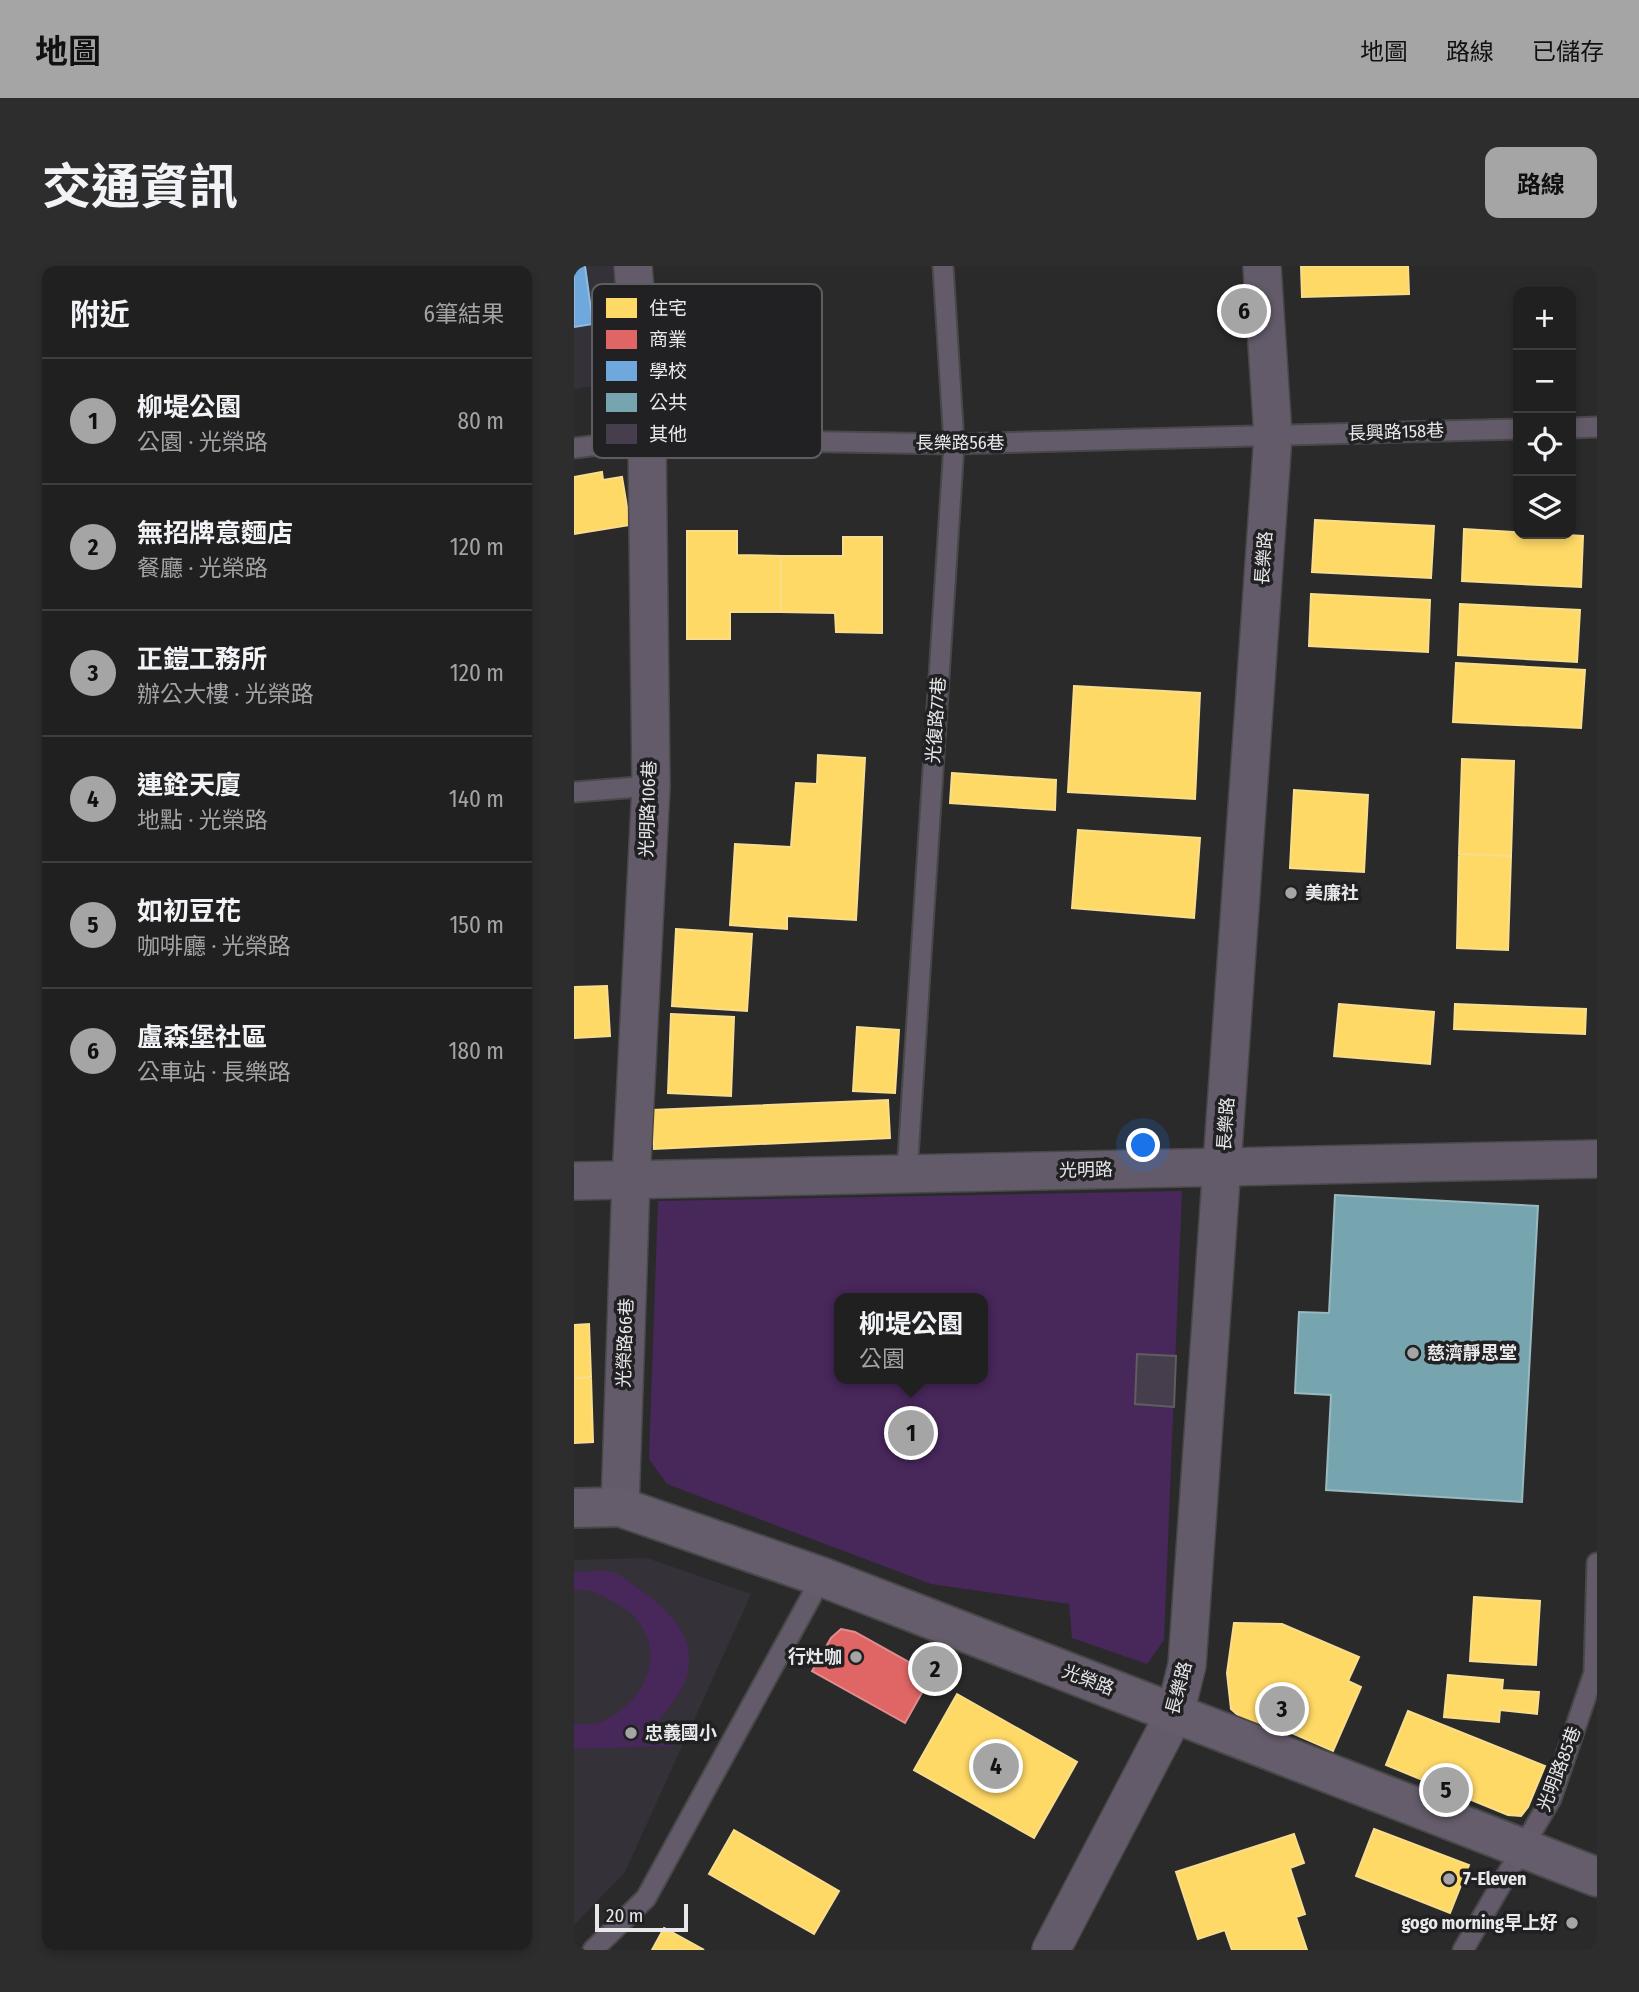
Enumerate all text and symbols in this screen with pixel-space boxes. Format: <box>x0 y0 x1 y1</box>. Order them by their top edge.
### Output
text: 地圖 <box>35 32 101 72</box>
text: 地圖 <box>1360 38 1408 66</box>
text: 路線 <box>1446 38 1494 66</box>
text: 已儲存 <box>1532 38 1604 66</box>
button: 路線 <box>1485 147 1597 218</box>
text: 交通資訊 <box>42 158 238 217</box>
legend <box>592 284 822 458</box>
pin: 6 <box>1221 285 1267 337</box>
map controls <box>1513 287 1576 539</box>
button: + <box>1513 287 1576 350</box>
text: 附近 <box>70 297 130 333</box>
text: 住宅 <box>649 297 687 320</box>
text: 6筆結果 <box>424 300 504 328</box>
text: 商業 <box>649 328 687 351</box>
button: − <box>1513 350 1576 413</box>
text: 學校 <box>649 360 687 383</box>
text: 公共 <box>649 391 687 414</box>
text: 柳堤公園 <box>137 392 241 423</box>
text: 1 <box>88 407 98 435</box>
text: 80 m <box>457 407 504 435</box>
button: locate <box>1513 413 1576 476</box>
street label: 長興路158巷 <box>1347 419 1445 445</box>
text: 其他 <box>649 423 687 446</box>
text: 公園 · 光榮路 <box>137 428 268 456</box>
street label: 長樂路56巷 <box>915 432 1005 454</box>
button: layers <box>1513 476 1576 539</box>
text: 無招牌意麵店 <box>137 518 293 549</box>
street label: 長樂路 <box>1251 530 1277 586</box>
text: 2 <box>88 533 98 561</box>
text: 120 m <box>450 533 504 561</box>
text: 餐廳 · 光榮路 <box>137 554 268 582</box>
text: 正鎧工務所 <box>137 644 267 675</box>
text: 3 <box>88 659 98 687</box>
text: 120 m <box>450 659 504 687</box>
street label: 光復路77巷 <box>922 676 950 764</box>
text: 辦公大樓 · 光榮路 <box>137 680 314 708</box>
street label: 光明路106巷 <box>635 760 661 858</box>
text: 連銓天廈 <box>137 770 241 801</box>
text: 4 <box>87 785 99 813</box>
text: 140 m <box>449 785 504 813</box>
text: 地點 · 光榮路 <box>137 806 268 834</box>
place label: 美廉社 <box>1305 882 1359 904</box>
marker: 美廉社 <box>1283 885 1299 901</box>
text: 如初豆花 <box>137 896 241 927</box>
text: 5 <box>87 911 99 939</box>
text: 150 m <box>449 911 504 939</box>
text: 咖啡廳 · 光榮路 <box>137 932 291 960</box>
text: 盧森堡社區 <box>137 1022 267 1053</box>
text: 6 <box>87 1037 99 1065</box>
text: 180 m <box>448 1037 504 1065</box>
text: 公車站 · 長樂路 <box>137 1058 291 1086</box>
street label: 長樂路 <box>1213 1096 1239 1152</box>
your location <box>1126 1128 1160 1162</box>
street label: 光明路 <box>1059 1159 1113 1181</box>
popup <box>834 1293 988 1384</box>
street label: 光榮路66巷 <box>612 1298 638 1388</box>
text: 柳堤公園 <box>859 1309 963 1340</box>
place label: 慈濟靜思堂 <box>1427 1342 1517 1364</box>
text: 公園 <box>859 1345 905 1373</box>
marker: 慈濟靜思堂 <box>1405 1345 1421 1361</box>
pin: 1 <box>888 1407 934 1459</box>
pin: 2 <box>912 1643 958 1695</box>
place label: 行灶咖 <box>788 1646 842 1668</box>
marker: 行灶咖 <box>848 1649 864 1665</box>
street label: 長樂路 <box>1161 1659 1197 1717</box>
street label: 光榮路 <box>1059 1660 1117 1700</box>
pin: 3 <box>1259 1683 1305 1735</box>
place label: 忠義國小 <box>645 1722 717 1744</box>
street label: 光明路85巷 <box>1533 1723 1585 1815</box>
marker: 忠義國小 <box>623 1725 639 1741</box>
pin: 4 <box>973 1740 1019 1792</box>
pin: 5 <box>1423 1764 1469 1816</box>
place label: 7-Eleven <box>1463 1868 1526 1890</box>
marker: 7-Eleven <box>1441 1871 1457 1887</box>
scale bar <box>595 1901 688 1933</box>
text: 20 m <box>606 1904 643 1927</box>
place label: gogo morning早上好 <box>1402 1912 1558 1934</box>
marker: gogo morning早上好 <box>1564 1915 1580 1931</box>

